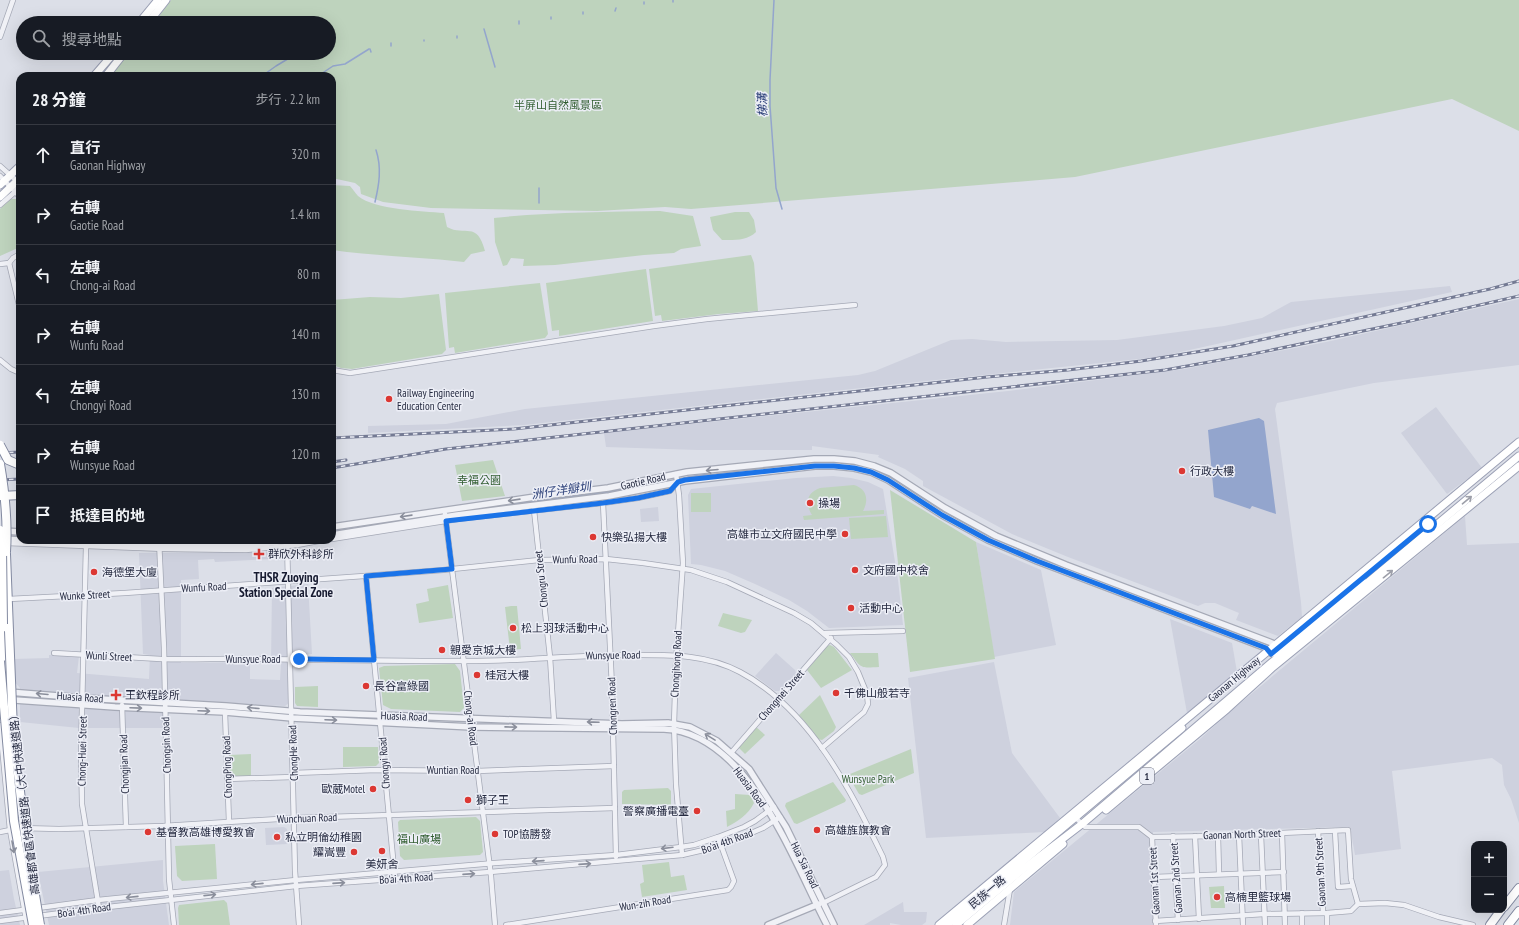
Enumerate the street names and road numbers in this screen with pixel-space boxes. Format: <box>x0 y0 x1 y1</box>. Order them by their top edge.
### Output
street label: Gaotie Road <box>619 469 667 493</box>
street label: Chongru Street <box>531 550 551 608</box>
street label: Wunfu Road <box>552 552 598 566</box>
street label: Wunfu Road <box>181 579 227 595</box>
street label: Wunke Street <box>59 587 111 603</box>
street label: Chongjhong Road <box>667 630 685 698</box>
street label: Wunli Street <box>85 648 133 664</box>
street label: Wunsyue Road <box>585 648 641 662</box>
street label: Wunsyue Road <box>226 652 281 666</box>
street label: Gaonan Highway <box>1205 653 1264 705</box>
street label: Chongmei Street <box>755 666 807 724</box>
street label: Chongren Road <box>604 677 620 735</box>
street label: Huasia Road <box>56 688 104 706</box>
street label: Chong-ai Road <box>461 690 481 747</box>
street label: 高雄都會區快速道路（大中快速道路） <box>6 708 42 896</box>
street label: Huasia Road <box>380 708 428 724</box>
street label: Chong-Huei Street <box>74 716 90 786</box>
street label: Chongsin Road <box>158 716 174 773</box>
street label: ChongHe Road <box>285 725 301 781</box>
street label: Chongjian Road <box>116 734 132 794</box>
street label: ChongPing Road <box>219 735 235 798</box>
street label: Chongyi Road <box>375 736 393 789</box>
street label: Wuntian Road <box>427 763 479 777</box>
street label: Huasia Road <box>730 764 770 810</box>
road number: 1 <box>1140 768 1154 784</box>
street label: Wunchuan Road <box>277 810 338 826</box>
street label: Bo'ai 4th Road <box>699 825 755 857</box>
street label: Gaonan North Street <box>1203 826 1281 842</box>
street label: Gaonan 9th Street <box>1311 837 1329 907</box>
street label: Hua Sia Road <box>788 839 822 891</box>
street label: Gaonan 2nd Street <box>1167 842 1185 914</box>
street label: Gaonan 1st Street <box>1145 847 1163 915</box>
street label: Bo'ai 4th Road <box>379 869 434 887</box>
street label: 民族一路 <box>966 872 1008 912</box>
street label: Wun-zih Road <box>618 892 672 914</box>
street label: Bo'ai 4th Road <box>56 899 112 921</box>

